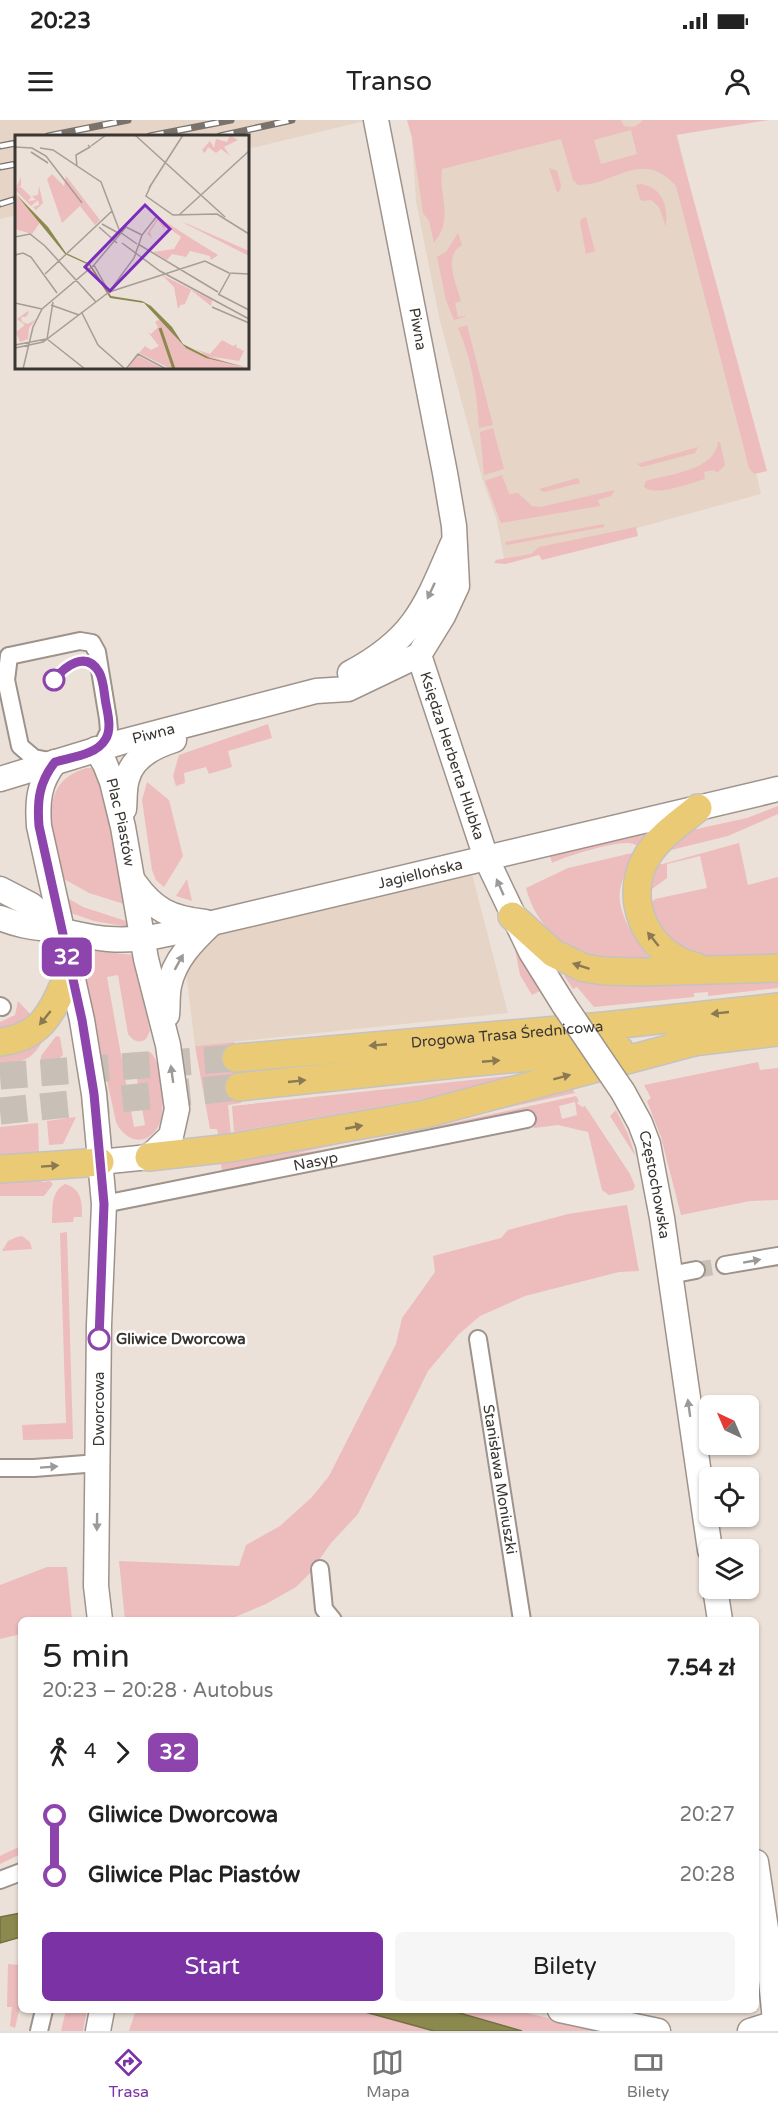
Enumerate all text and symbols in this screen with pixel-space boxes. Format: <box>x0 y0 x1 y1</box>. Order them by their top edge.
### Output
text: 20:23 <box>30 8 91 34</box>
icon: menu <box>24 65 57 98</box>
text: Transo <box>346 65 432 98</box>
icon: person <box>721 65 754 98</box>
inset map <box>15 135 249 369</box>
street label: Piwna <box>405 306 431 352</box>
one-way arrow <box>427 583 436 600</box>
unlabelled marker <box>43 669 65 691</box>
street label: Księdza Herberta Hlubka <box>416 669 488 842</box>
street label: Piwna <box>130 719 177 748</box>
street label: Plac Piastów <box>102 776 139 868</box>
street label: Jagiellońska <box>376 855 464 892</box>
one-way arrow <box>494 878 504 896</box>
one-way arrow <box>647 931 659 946</box>
line badge: 32 <box>40 938 94 976</box>
text: 32 <box>54 945 80 970</box>
one-way arrow <box>174 953 184 970</box>
one-way arrow <box>572 961 590 970</box>
one-way arrow <box>710 1009 729 1018</box>
one-way arrow <box>39 1010 52 1026</box>
street label: Drogowa Trasa Średnicowa <box>410 1017 604 1052</box>
one-way arrow <box>368 1040 387 1050</box>
one-way arrow <box>481 1056 500 1066</box>
one-way arrow <box>167 1064 176 1083</box>
one-way arrow <box>553 1072 572 1082</box>
one-way arrow <box>288 1076 307 1086</box>
one-way arrow <box>345 1122 364 1131</box>
street label: Częstochowska <box>635 1128 674 1240</box>
street label: Nasyp <box>292 1148 340 1175</box>
one-way arrow <box>41 1162 60 1171</box>
one-way arrow <box>742 1256 761 1265</box>
marker: Gliwice Dworcowa <box>88 1328 110 1350</box>
place label: Gliwice Dworcowa <box>116 1330 246 1348</box>
street label: Dworcowa <box>90 1372 108 1446</box>
north arrow <box>699 1395 759 1455</box>
map controls <box>699 1395 759 1599</box>
one-way arrow <box>685 1399 694 1418</box>
street label: Stanisława Moniuszki <box>479 1403 521 1556</box>
one-way arrow <box>40 1462 59 1472</box>
button: locate <box>699 1467 759 1527</box>
one-way arrow <box>92 1512 102 1531</box>
button: layers <box>699 1539 759 1599</box>
text: 5 min <box>42 1637 130 1676</box>
text: 7.54 zł <box>667 1655 735 1681</box>
text: 20:23 – 20:28 · Autobus <box>42 1679 273 1703</box>
icon: walk <box>42 1736 75 1769</box>
icon: forward <box>106 1736 139 1769</box>
text: 4 <box>84 1740 97 1764</box>
text: 32 <box>160 1740 186 1765</box>
text: Gliwice Dworcowa <box>88 1802 278 1828</box>
text: 20:27 <box>680 1803 735 1827</box>
text: Gliwice Plac Piastów <box>88 1862 300 1888</box>
text: 20:28 <box>680 1863 735 1887</box>
button: Start <box>42 1932 383 2001</box>
button: Bilety <box>395 1932 735 2001</box>
tab: Trasa <box>109 2046 149 2102</box>
tab: Mapa <box>366 2046 410 2102</box>
tab: Bilety <box>627 2046 669 2102</box>

